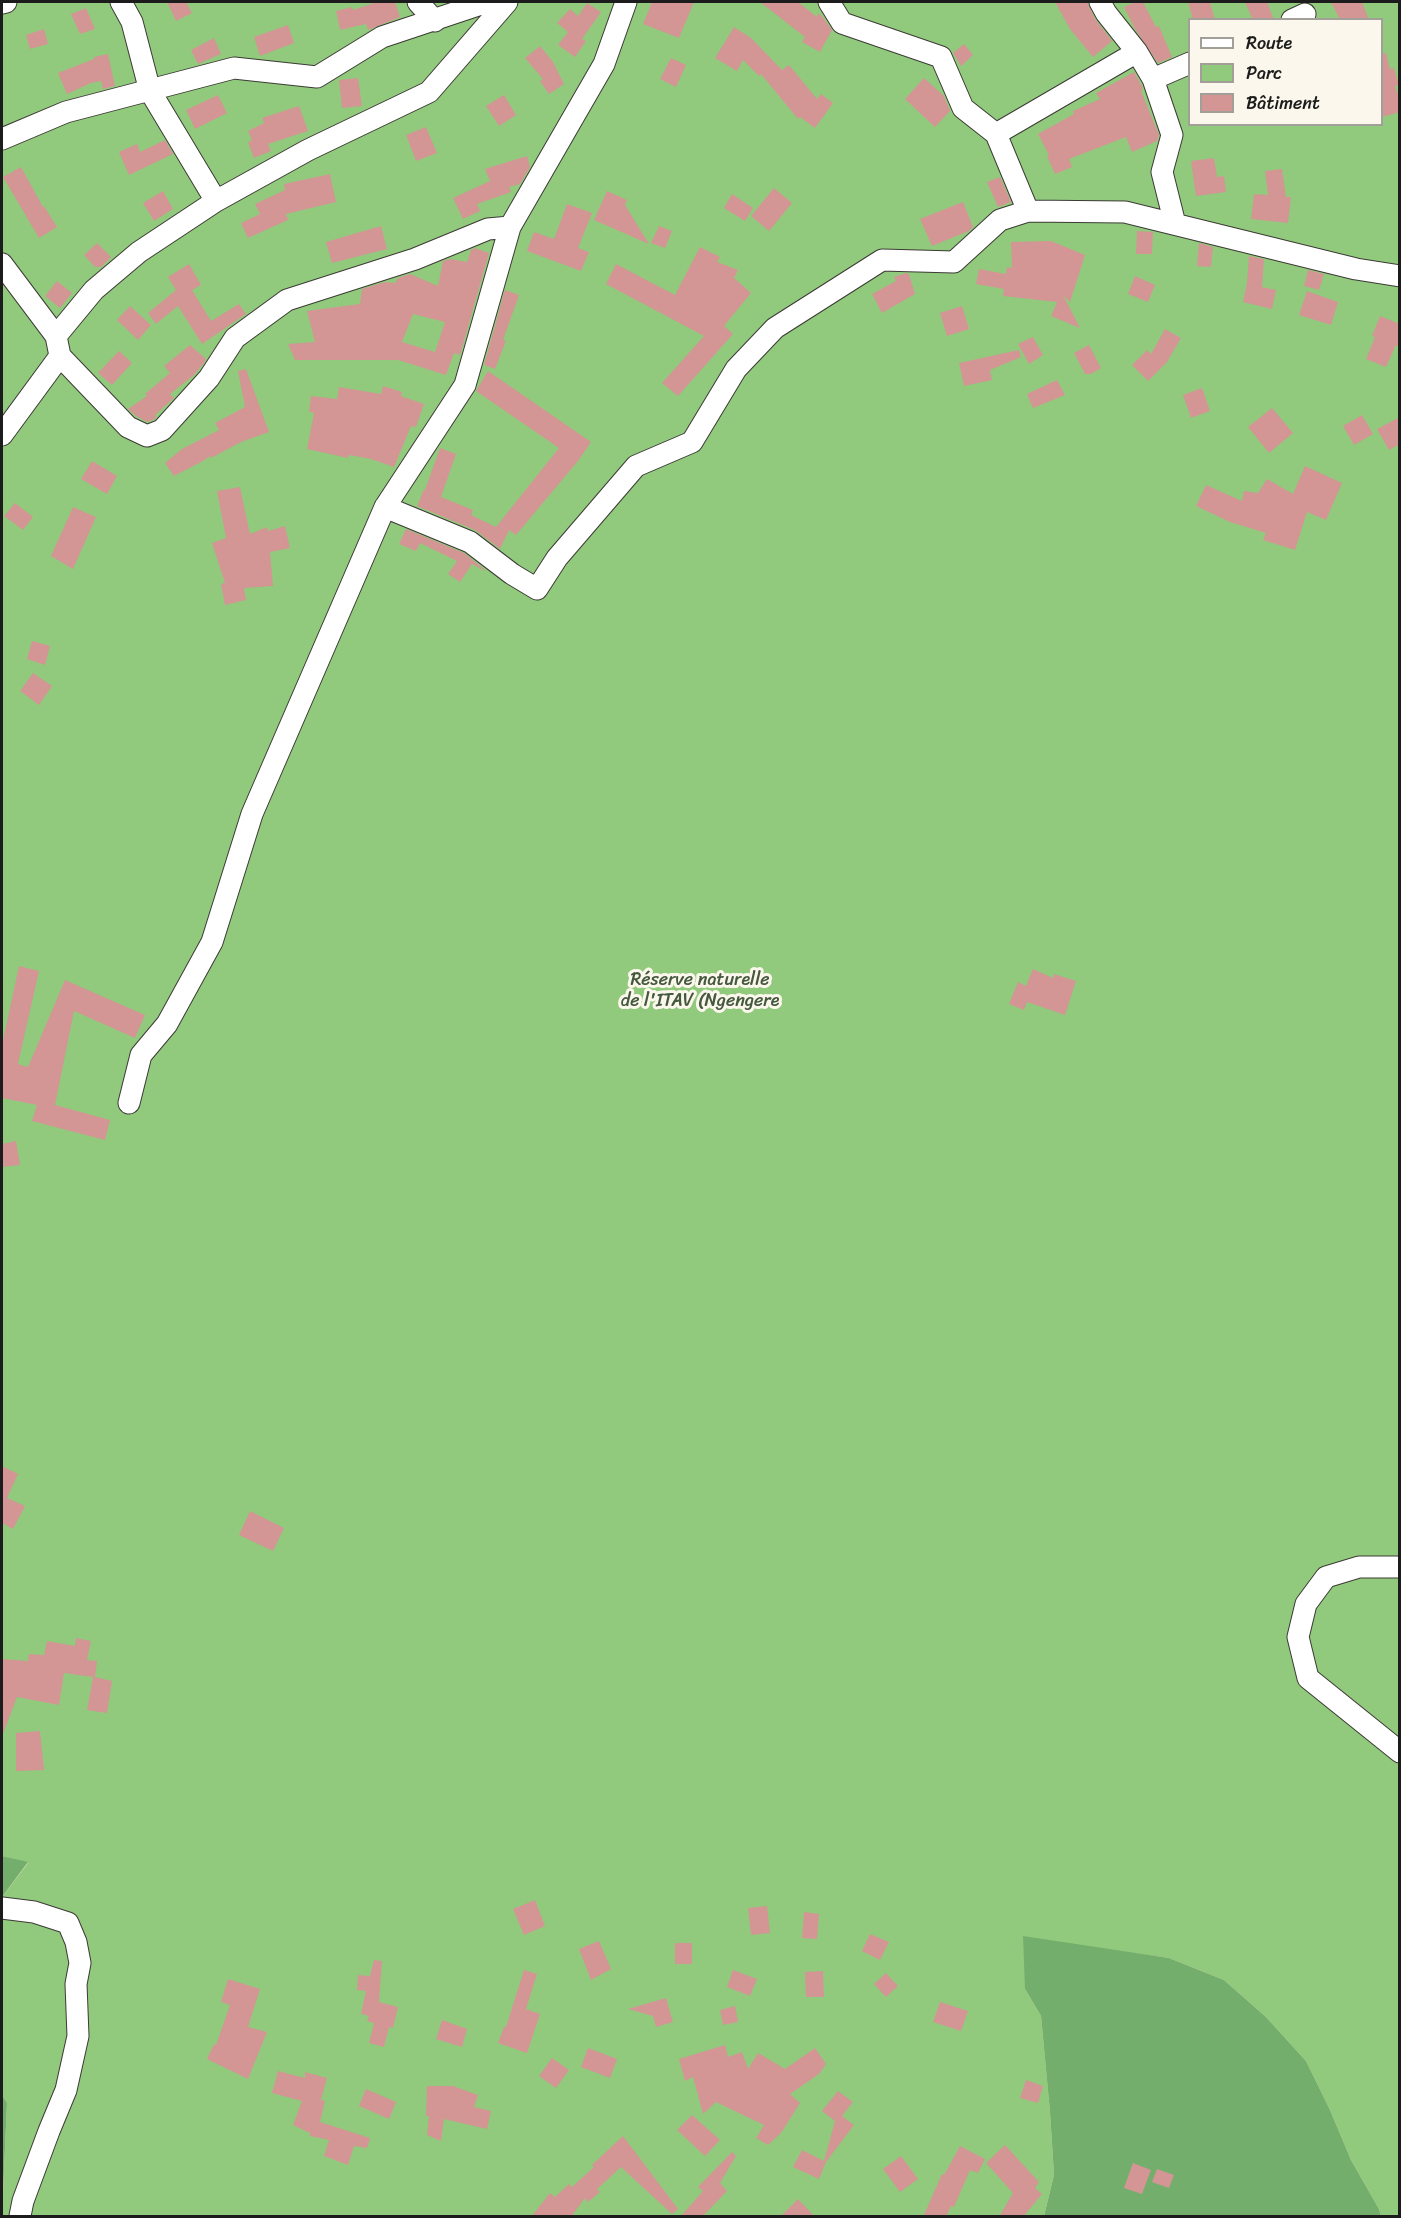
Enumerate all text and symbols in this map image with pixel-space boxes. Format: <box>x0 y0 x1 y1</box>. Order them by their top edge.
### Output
legend <box>1188 18 1383 126</box>
text: Route <box>1246 27 1292 59</box>
text: Parc <box>1246 57 1282 89</box>
text: Bâtiment <box>1246 87 1320 119</box>
park label: Réserve naturelle de l'ITAV (Ngengere <box>621 969 779 1012</box>

